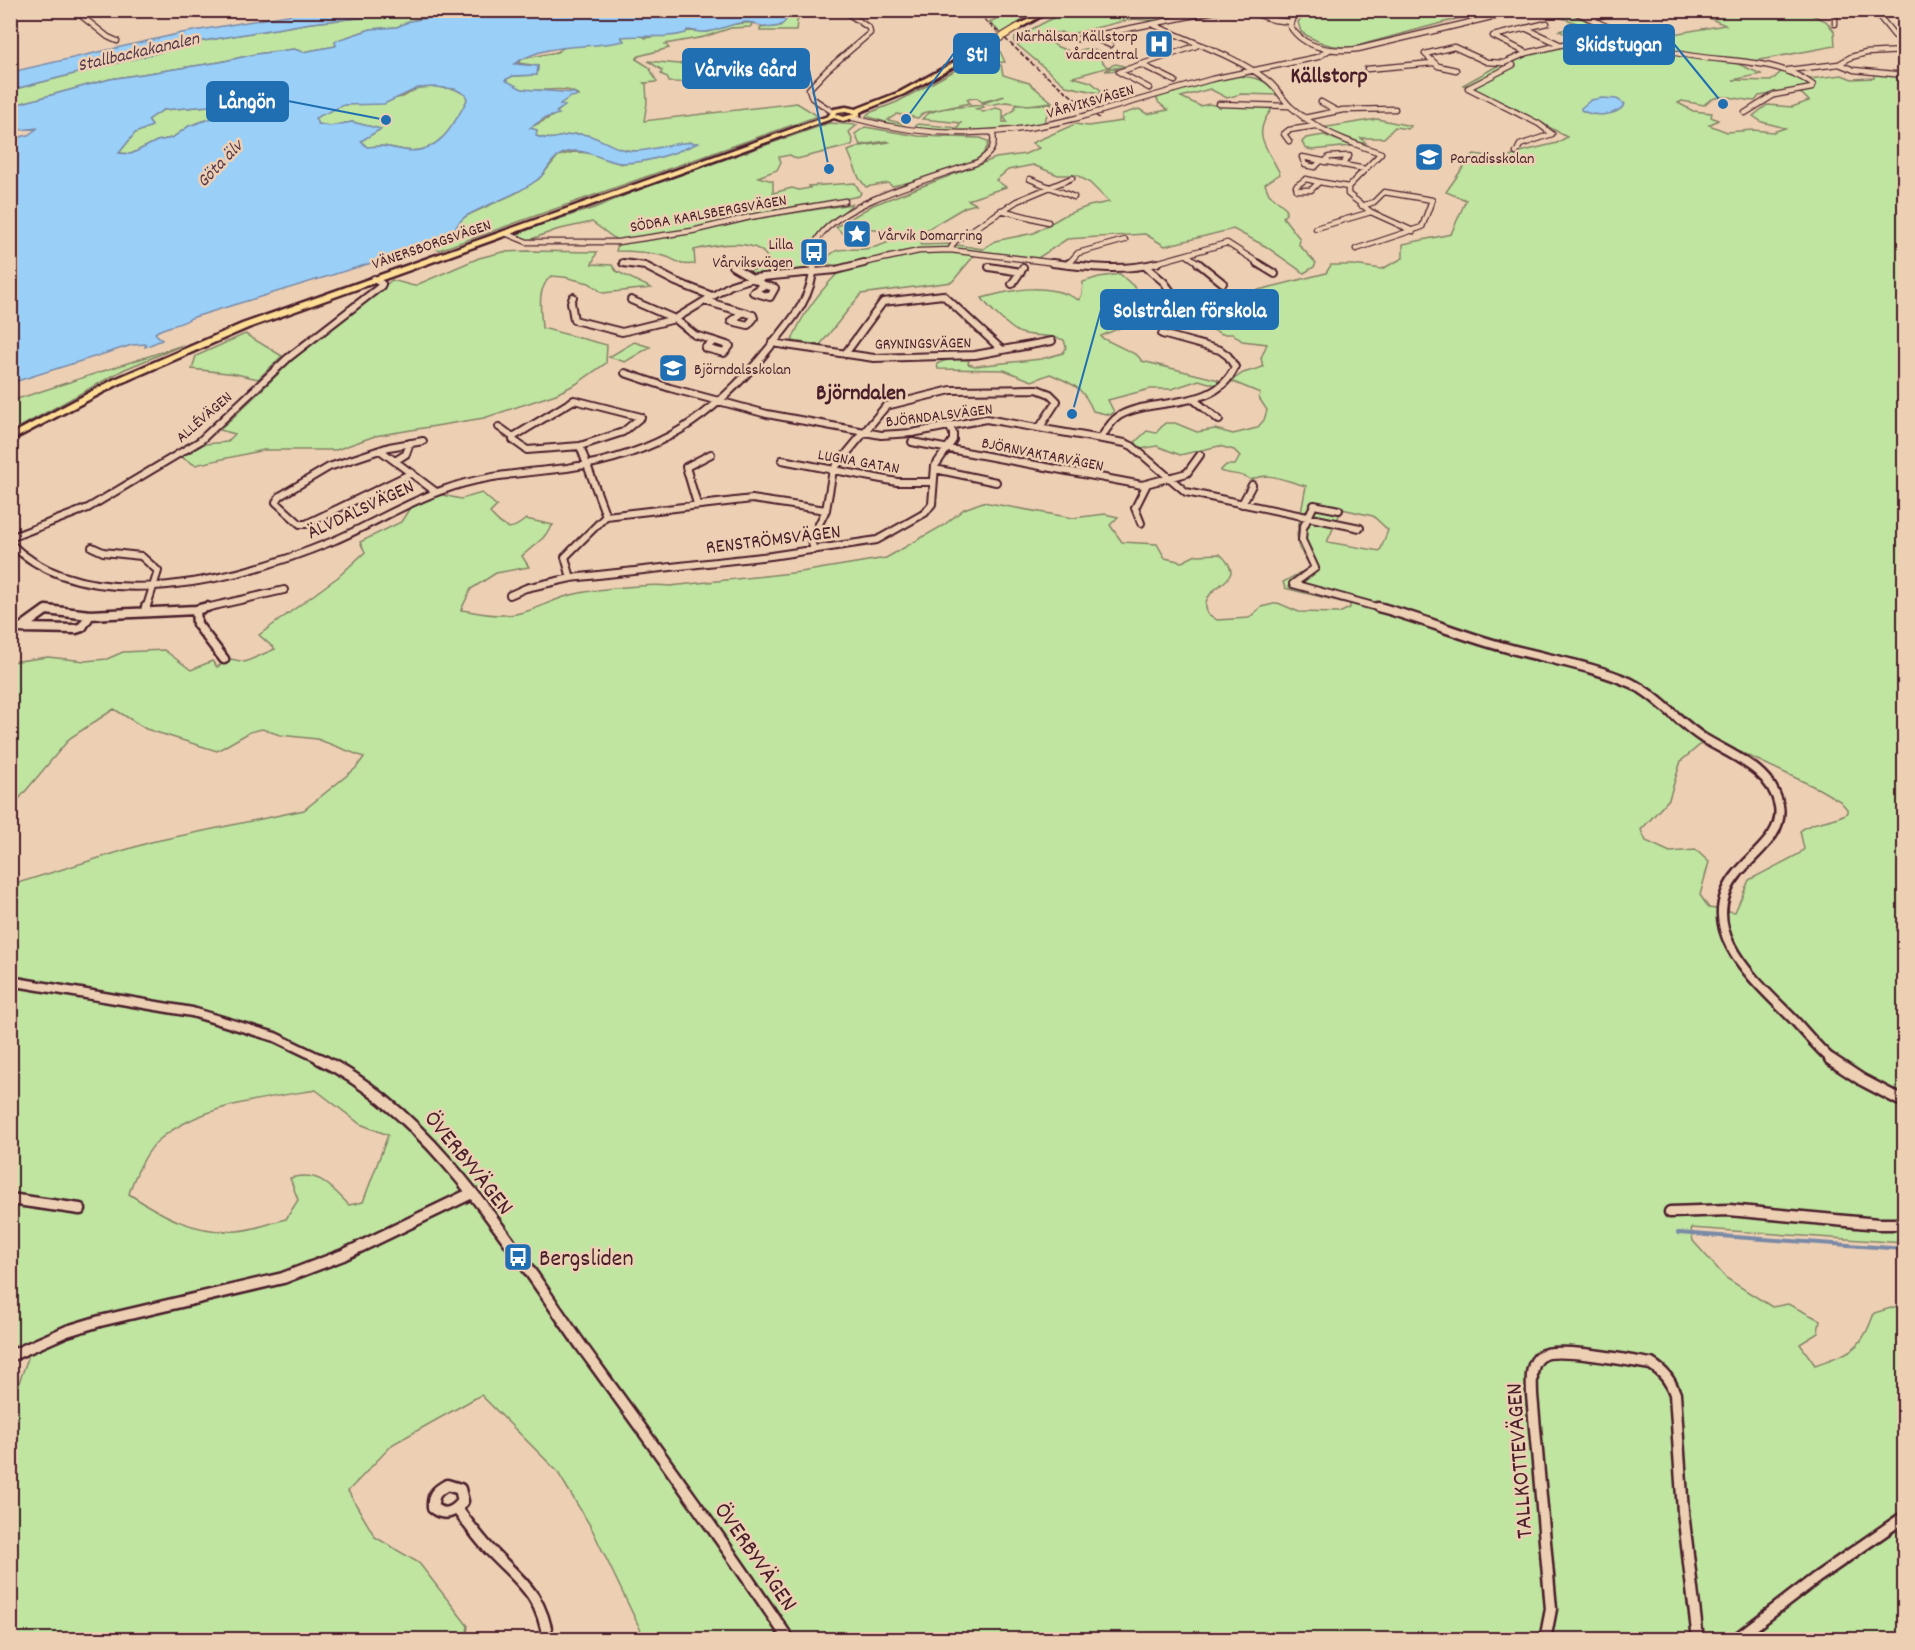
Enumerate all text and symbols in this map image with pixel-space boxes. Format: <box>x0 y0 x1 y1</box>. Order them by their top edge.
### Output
callout: Skidstugan <box>1564 25 1674 64</box>
place label: Närhälsan Källstorp vårdcentral <box>1016 26 1138 67</box>
water label: Stallbackakanalen <box>75 27 202 80</box>
hospital icon: Närhälsan Källstorp vårdcentral <box>1143 28 1175 60</box>
text: Skidstugan <box>1576 32 1662 62</box>
callout: St1 <box>954 34 999 73</box>
text: St1 <box>966 42 988 72</box>
callout: Vårviks Gård <box>683 49 809 88</box>
text: Vårviks Gård <box>695 57 797 87</box>
district label: Källstorp <box>1290 62 1368 93</box>
street label: VÅRVIKSVÄGEN <box>1044 79 1137 126</box>
callout: Långön <box>207 82 288 121</box>
text: Långön <box>218 89 276 119</box>
water label: Göta älv <box>192 134 251 194</box>
school or university icon: Paradisskolan <box>1413 141 1445 173</box>
place label: Paradisskolan <box>1450 148 1535 171</box>
street label: SÖDRA KARLSBERGSVÄGEN <box>628 189 789 240</box>
street label: VÄNERSBORGSVÄGEN <box>369 214 495 277</box>
place icon: Vårvik Domarring <box>841 218 873 250</box>
place label: Vårvik Domarring <box>878 225 983 248</box>
place label: Lilla Vårviksvägen <box>712 234 793 275</box>
bus stop icon: Lilla Vårviksvägen <box>798 236 830 268</box>
callout: Solstrålen förskola <box>1101 290 1278 329</box>
text: Solstrålen förskola <box>1113 298 1268 328</box>
street label: GRYNINGSVÄGEN <box>874 332 972 357</box>
school or university icon: Björndalsskolan <box>657 352 689 384</box>
place label: Björndalsskolan <box>694 359 791 382</box>
district label: Björndalen <box>816 379 906 410</box>
street label: ALLÉVÄGEN <box>171 387 238 449</box>
street label: BJÖRNDALSVÄGEN <box>884 398 994 434</box>
street label: BJÖRNVAKTARVÄGEN <box>980 432 1106 479</box>
street label: LUGNA GATAN <box>816 444 901 481</box>
street label: ÄLVDALSVÄGEN <box>303 474 419 548</box>
street label: RENSTRÖMSVÄGEN <box>704 519 842 563</box>
street label: ÖVERBYVÄGEN <box>415 1104 521 1224</box>
bus stop icon: Bergsliden <box>502 1241 534 1273</box>
place label: Bergsliden <box>539 1243 633 1277</box>
street label: TALLKOTTEVÄGEN <box>1499 1382 1543 1540</box>
street label: ÖVERBYVÄGEN <box>704 1496 805 1619</box>

